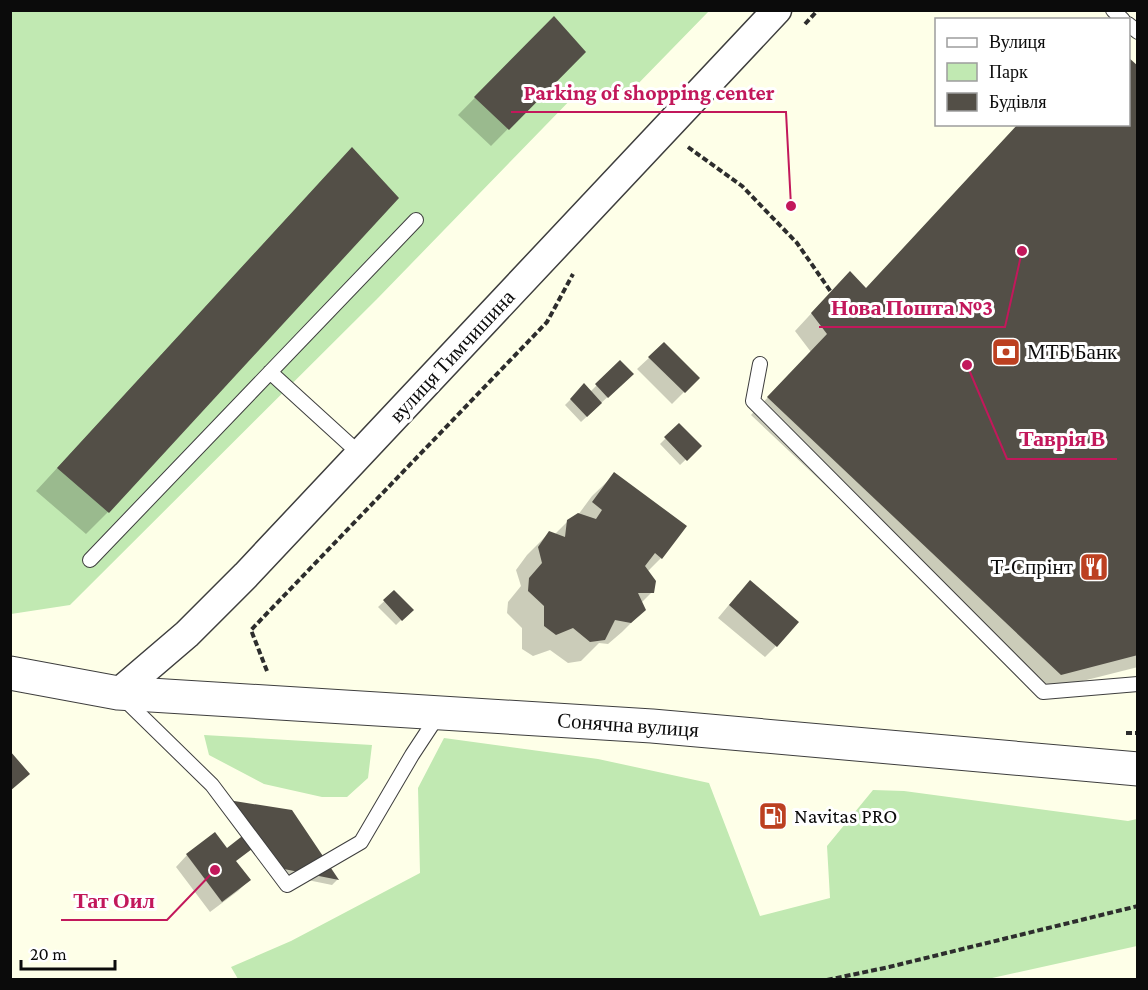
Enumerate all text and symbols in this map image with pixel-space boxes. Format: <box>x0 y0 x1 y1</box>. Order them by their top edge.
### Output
legend <box>935 18 1130 126</box>
text: Вулиця <box>989 32 1046 52</box>
text: Парк <box>989 62 1028 82</box>
callout: Parking of shopping center <box>511 72 786 112</box>
text: Parking of shopping center <box>523 80 775 105</box>
text: Будівля <box>989 92 1046 112</box>
street label: вулиця Тимчишина <box>385 284 520 427</box>
callout: Нова Пошта №3 <box>819 287 1005 327</box>
text: Нова Пошта №3 <box>831 295 993 320</box>
bank icon: МТБ Банк <box>990 336 1022 368</box>
place label: МТБ Банк <box>1027 340 1118 364</box>
callout: Таврія В <box>1007 419 1117 459</box>
text: Таврія В <box>1019 426 1105 451</box>
restaurant icon: Т-Спрінт <box>1078 551 1110 583</box>
place label: Т-Спрінт <box>991 555 1073 579</box>
street label: Сонячна вулиця <box>556 708 700 742</box>
fuel station icon: Navitas PRO <box>757 800 789 832</box>
place label: Navitas PRO <box>794 804 897 828</box>
callout: Тат Оил <box>61 880 167 920</box>
text: Тат Оил <box>73 888 155 913</box>
scale bar <box>21 933 116 971</box>
text: 20 m <box>30 944 67 964</box>

